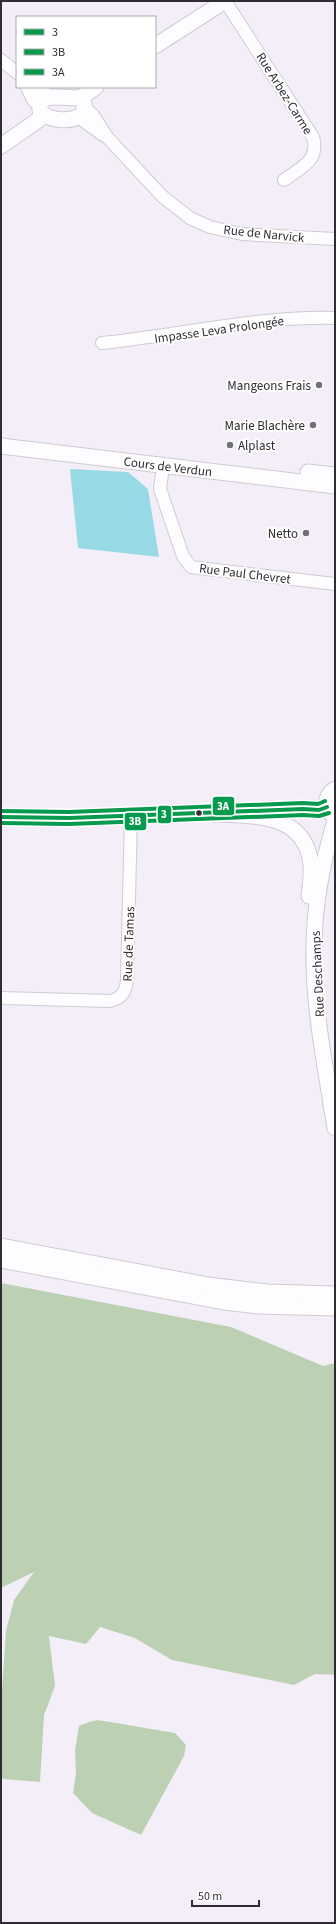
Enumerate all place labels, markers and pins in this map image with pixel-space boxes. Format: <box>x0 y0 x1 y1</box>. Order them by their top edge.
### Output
place label: Mangeons Frais <box>227 377 312 395</box>
marker: Mangeons Frais <box>314 380 324 390</box>
place label: Marie Blachère <box>224 417 305 435</box>
marker: Marie Blachère <box>308 420 318 430</box>
place label: Alplast <box>238 437 276 455</box>
marker: Alplast <box>225 440 235 450</box>
place label: Netto <box>268 525 298 543</box>
marker: Netto <box>301 528 311 538</box>
unlabelled marker <box>194 808 204 818</box>

